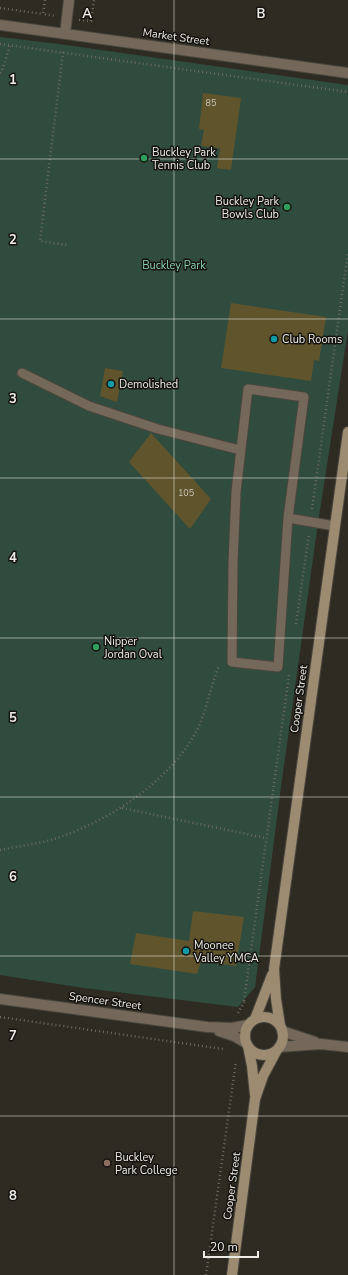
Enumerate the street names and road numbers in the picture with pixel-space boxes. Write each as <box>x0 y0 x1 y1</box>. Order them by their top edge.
street label: Market Street <box>142 25 210 49</box>
street label: Cooper Street <box>287 664 311 734</box>
street label: Spencer Street <box>68 989 142 1014</box>
street label: Cooper Street <box>220 1151 244 1221</box>

